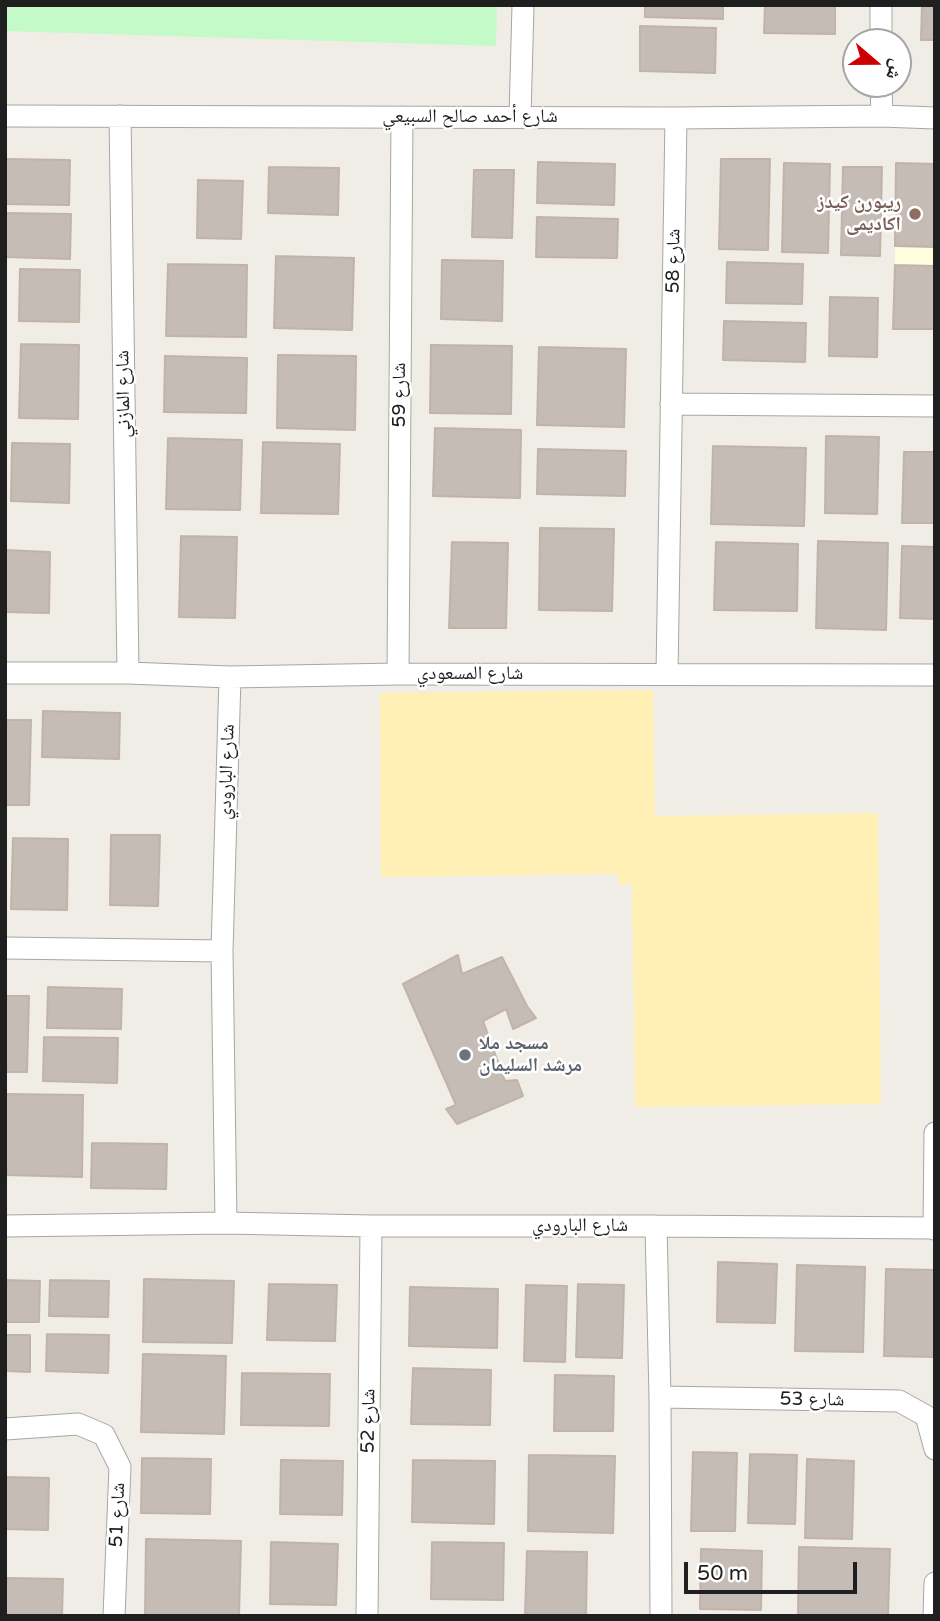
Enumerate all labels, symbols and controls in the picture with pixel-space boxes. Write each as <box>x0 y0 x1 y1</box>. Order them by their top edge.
north arrow <box>842 28 912 98</box>
text: ش <box>881 56 909 83</box>
street label: شارع أحمد صالح السبيعي <box>382 106 558 128</box>
place label: ريبورن كيدز اكاديمى <box>817 192 901 236</box>
marker: ريبورن كيدز اكاديمى <box>907 206 923 222</box>
street label: شارع 58 <box>662 228 686 294</box>
street label: شارع المازني <box>112 350 136 438</box>
street label: شارع 59 <box>389 363 411 427</box>
street label: شارع المسعودي <box>417 663 523 685</box>
street label: شارع البارودي <box>214 724 240 820</box>
place label: مسجد ملا مرشد السليمان <box>479 1033 582 1077</box>
marker: مسجد ملا مرشد السليمان <box>457 1047 473 1063</box>
street label: شارع البارودي <box>532 1215 628 1237</box>
street label: شارع 52 <box>357 1388 381 1454</box>
street label: شارع 53 <box>779 1388 845 1412</box>
street label: شارع 51 <box>105 1482 131 1548</box>
scale bar <box>688 1548 861 1592</box>
text: 50 m <box>697 1561 748 1586</box>

